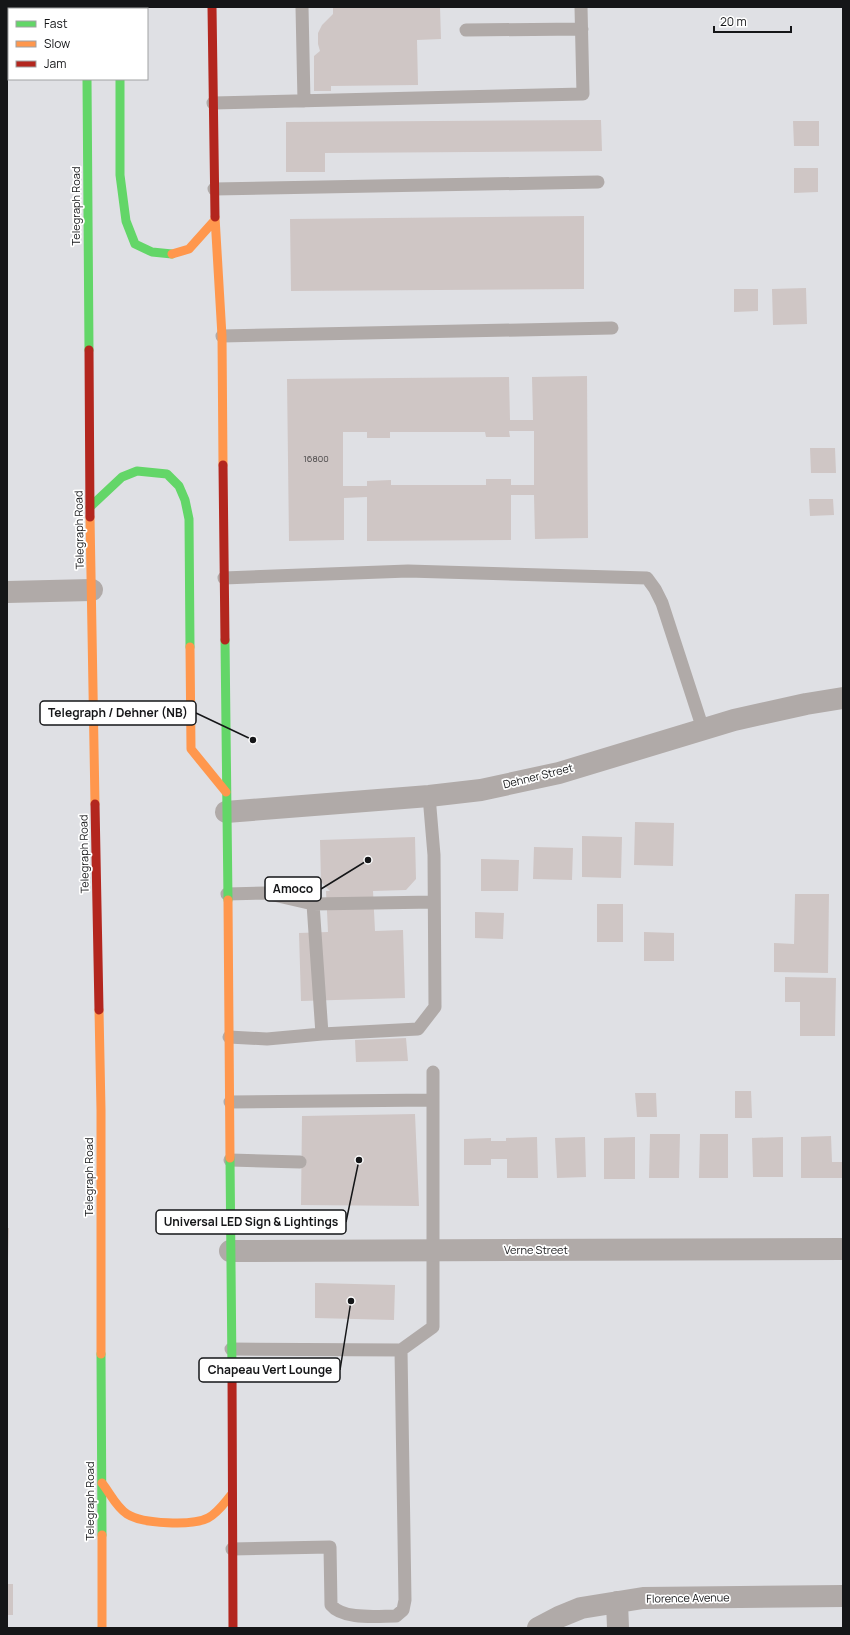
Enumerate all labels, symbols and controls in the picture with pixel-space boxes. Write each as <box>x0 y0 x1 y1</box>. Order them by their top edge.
legend <box>8 8 148 80</box>
scale bar <box>714 8 791 34</box>
text: 20 m <box>720 13 747 30</box>
text: Fast <box>44 15 68 32</box>
text: Slow <box>44 35 70 52</box>
text: Jam <box>44 55 66 72</box>
street label: Telegraph Road <box>68 167 83 245</box>
house number: 16800 <box>303 452 329 465</box>
street label: Telegraph Road <box>70 490 87 570</box>
callout: Telegraph / Dehner (NB) <box>40 701 196 725</box>
text: Telegraph / Dehner (NB) <box>48 704 188 721</box>
street label: Dehner Street <box>501 760 575 791</box>
street label: Telegraph Road <box>75 814 92 894</box>
callout: Amoco <box>265 877 321 901</box>
text: Amoco <box>273 880 313 897</box>
street label: Telegraph Road <box>81 1138 96 1216</box>
callout: Universal LED Sign & Lightings <box>156 1210 346 1234</box>
text: Universal LED Sign & Lightings <box>164 1213 339 1230</box>
street label: Verne Street <box>504 1242 568 1257</box>
callout: Chapeau Vert Lounge <box>199 1358 340 1382</box>
text: Chapeau Vert Lounge <box>208 1361 332 1378</box>
street label: Telegraph Road <box>82 1462 97 1540</box>
street label: Florence Avenue <box>646 1589 730 1606</box>

